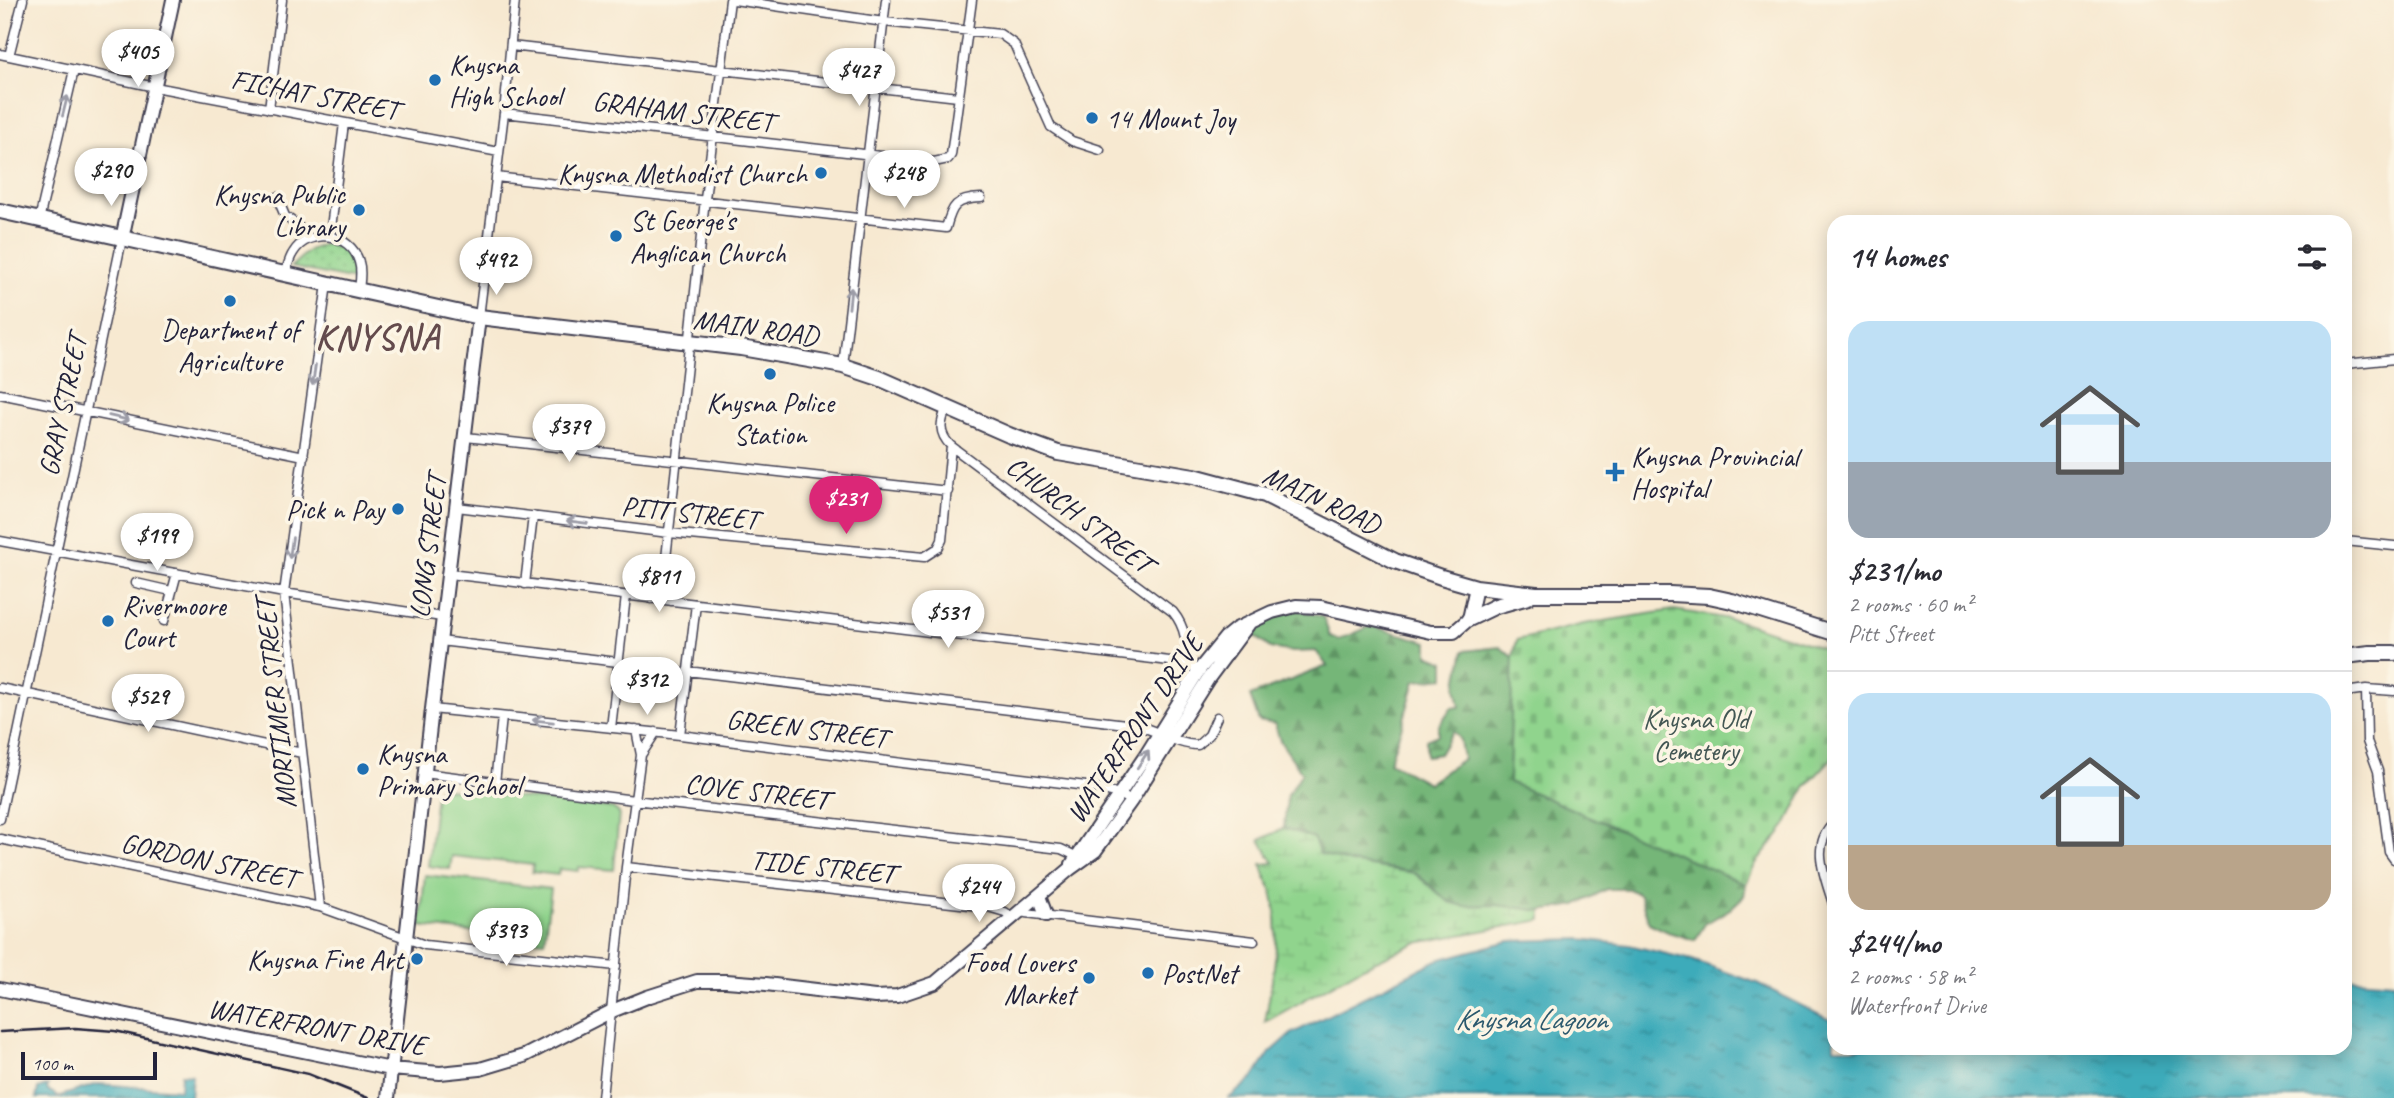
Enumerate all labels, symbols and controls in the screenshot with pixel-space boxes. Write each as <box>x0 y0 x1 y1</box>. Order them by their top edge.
pin: $405 <box>97 29 179 89</box>
text: $405 <box>117 37 159 66</box>
place label: Knysna High School <box>449 47 567 114</box>
pin: $427 <box>818 48 900 108</box>
text: $427 <box>838 56 880 85</box>
street label: FICHAT STREET <box>228 61 408 129</box>
marker: Knysna High School <box>427 72 443 88</box>
street label: GRAHAM STREET <box>591 83 782 141</box>
one-way arrow <box>59 95 72 118</box>
place label: 14 Mount Joy <box>1106 101 1237 136</box>
marker: 14 Mount Joy <box>1084 110 1100 126</box>
pin: $290 <box>70 148 152 208</box>
pin: $248 <box>863 150 945 210</box>
text: $290 <box>90 156 132 185</box>
place label: Knysna Methodist Church <box>558 156 809 191</box>
text: $248 <box>883 158 925 187</box>
marker: Knysna Methodist Church <box>813 165 829 181</box>
place label: Knysna Public Library <box>214 177 347 244</box>
marker: Knysna Public Library <box>351 202 367 218</box>
place label: St George's Anglican Church <box>630 203 786 270</box>
marker: St George's Anglican Church <box>608 228 624 244</box>
pin: $492 <box>455 238 537 297</box>
text: 14 homes <box>1848 238 1946 276</box>
icon: filters <box>2293 238 2331 276</box>
text: $492 <box>475 245 517 274</box>
one-way arrow <box>844 287 857 310</box>
marker: Department of Agriculture <box>222 293 238 309</box>
street label: MAIN ROAD <box>691 301 823 354</box>
place label: Department of Agriculture <box>161 312 305 379</box>
district label: KNYSNA <box>315 315 441 360</box>
street label: GRAY STREET <box>30 325 96 479</box>
one-way arrow <box>307 364 320 386</box>
marker: Knysna Police Station <box>762 366 778 382</box>
icon: home <box>2027 367 2153 493</box>
place label: Knysna Police Station <box>706 385 836 452</box>
pin: $379 <box>528 405 610 464</box>
text: $379 <box>548 412 590 441</box>
one-way arrow <box>107 413 129 426</box>
place label: Knysna Provincial Hospital <box>1631 439 1803 506</box>
street label: CHURCH STREET <box>1000 448 1166 585</box>
street label: MAIN ROAD <box>1258 457 1389 543</box>
marker: Knysna Provincial Hospital <box>1605 462 1625 482</box>
street label: LONG STREET <box>401 466 454 620</box>
pin: $231 <box>805 476 887 536</box>
text: $231 <box>825 484 867 513</box>
street label: PITT STREET <box>620 488 766 538</box>
place label: Pick n Pay <box>286 492 386 527</box>
marker: Pick n Pay <box>390 501 406 517</box>
pin: $199 <box>116 514 198 573</box>
one-way arrow <box>566 515 589 528</box>
text: $199 <box>137 521 177 550</box>
one-way arrow <box>284 536 297 559</box>
text: $231/mo <box>1848 552 1940 590</box>
pin: $811 <box>618 554 700 614</box>
text: $811 <box>638 562 680 591</box>
place label: Rivermoore Court <box>122 588 228 655</box>
street label: MORTIMER STREET <box>246 590 304 810</box>
pin: $531 <box>907 590 989 650</box>
text: 2 rooms · 60 m² <box>1848 590 1972 619</box>
text: $531 <box>927 598 969 627</box>
marker: Rivermoore Court <box>100 613 116 629</box>
text: Pitt Street <box>1848 619 1934 648</box>
street label: WATERFRONT DRIVE <box>1058 624 1212 829</box>
pin: $312 <box>606 658 688 717</box>
text: $312 <box>626 665 668 694</box>
pin: $529 <box>107 674 189 734</box>
text: $529 <box>128 682 168 711</box>
street label: GREEN STREET <box>725 701 895 756</box>
park label: Knysna Old Cemetery <box>1643 701 1753 768</box>
one-way arrow <box>532 714 554 727</box>
place label: Knysna Primary School <box>377 736 526 803</box>
icon: home <box>2027 739 2153 865</box>
one-way arrow <box>1137 750 1151 770</box>
marker: Knysna Primary School <box>355 761 371 777</box>
street label: COVE STREET <box>683 765 838 819</box>
street label: GORDON STREET <box>118 825 307 898</box>
street label: TIDE STREET <box>749 842 904 892</box>
pin: $244 <box>938 864 1020 924</box>
text: $244 <box>958 872 1000 901</box>
pin: $393 <box>465 908 547 968</box>
text: $393 <box>485 916 527 945</box>
text: $244/mo <box>1848 924 1940 962</box>
place label: Knysna Fine Art <box>247 942 406 977</box>
place label: Food Lovers Market <box>965 945 1079 1012</box>
marker: Knysna Fine Art <box>409 951 425 967</box>
place label: PostNet <box>1162 956 1241 991</box>
text: 2 rooms · 58 m² <box>1848 962 1972 991</box>
marker: PostNet <box>1140 965 1156 981</box>
marker: Food Lovers Market <box>1081 970 1097 986</box>
street label: WATERFRONT DRIVE <box>206 990 432 1063</box>
text: Waterfront Drive <box>1848 991 1986 1020</box>
water label: Knysna Lagoon <box>1455 1000 1609 1038</box>
scale bar <box>21 1049 158 1081</box>
text: 100 m <box>32 1052 73 1076</box>

